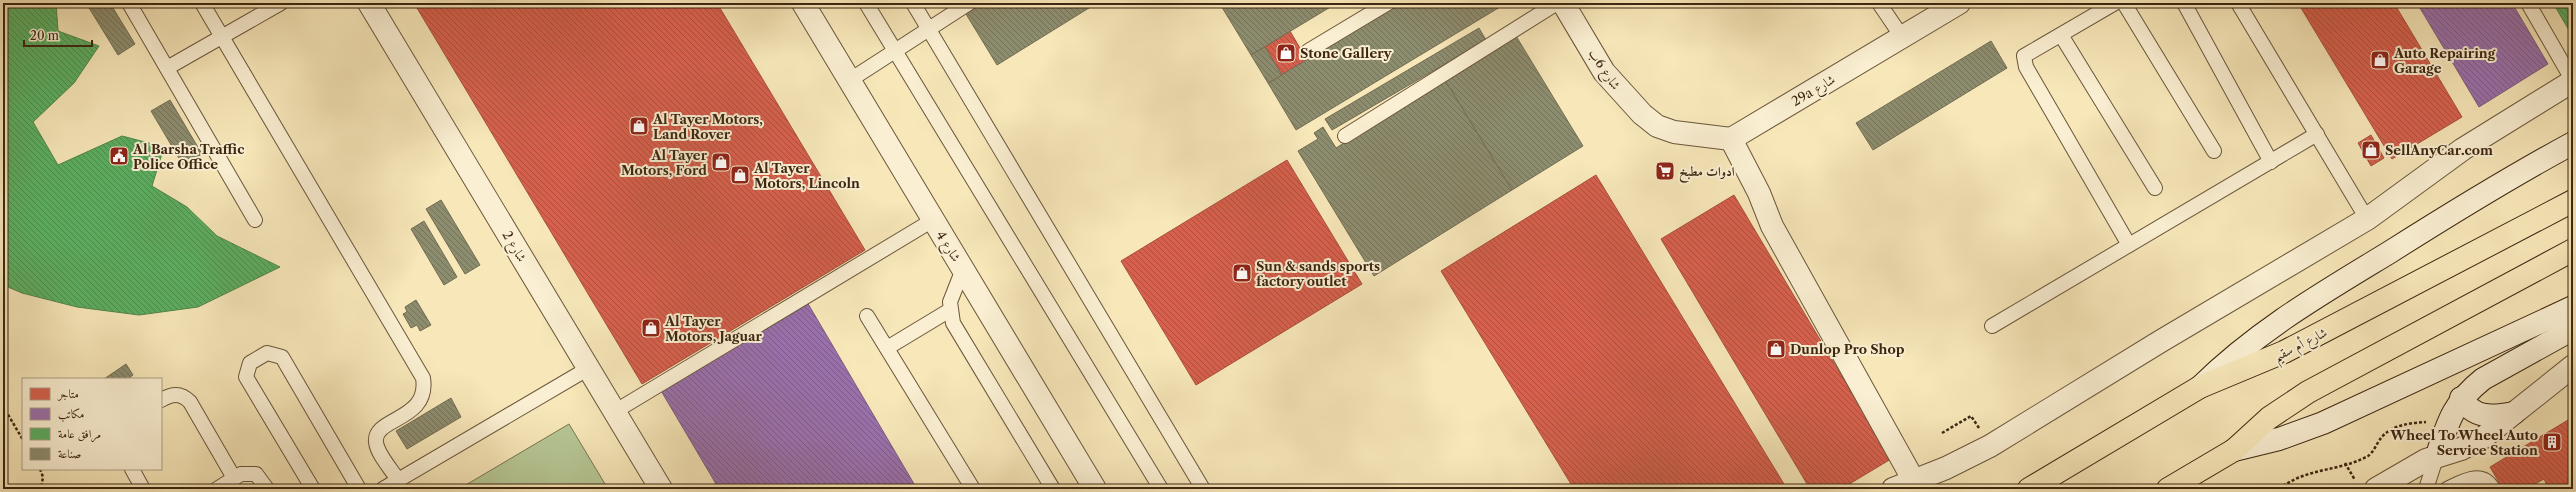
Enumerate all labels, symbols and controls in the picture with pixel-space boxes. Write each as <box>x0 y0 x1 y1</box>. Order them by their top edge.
scale bar <box>24 22 92 48</box>
text: 20 m <box>30 28 59 43</box>
shop icon: Stone Gallery <box>1275 42 1297 64</box>
place label: Stone Gallery <box>1300 45 1393 61</box>
place label: Auto Repairing Garage <box>2393 45 2496 76</box>
street label: شارع 6ب <box>1582 46 1624 95</box>
shop icon: Auto Repairing Garage <box>2369 49 2391 71</box>
street label: 29a شارع <box>1788 71 1840 113</box>
place label: Al Tayer Motors, Land Rover <box>652 111 763 142</box>
shop icon: Al Tayer Motors, Land Rover <box>628 115 650 137</box>
shop icon: SellAnyCar.com <box>2360 139 2382 161</box>
place label: Al Barsha Traffic Police Office <box>132 141 244 172</box>
place label: SellAnyCar.com <box>2385 142 2493 158</box>
public building icon: Al Barsha Traffic Police Office <box>108 145 130 167</box>
place label: Al Tayer Motors, Ford <box>621 147 708 178</box>
shop icon: Al Tayer Motors, Ford <box>710 151 732 173</box>
place label: Al Tayer Motors, Lincoln <box>753 160 860 191</box>
supermarket icon: ادوات مطبخ <box>1654 160 1676 182</box>
place label: ادوات مطبخ <box>1679 163 1735 184</box>
shop icon: Al Tayer Motors, Lincoln <box>729 164 751 186</box>
street label: شارع 2 <box>496 228 530 267</box>
street label: شارع 4 <box>930 228 965 267</box>
place label: Sun & sands sports factory outlet <box>1256 258 1380 289</box>
shop icon: Sun & sands sports factory outlet <box>1231 262 1253 284</box>
place label: Al Tayer Motors, Jaguar <box>664 313 763 344</box>
shop icon: Al Tayer Motors, Jaguar <box>640 317 662 339</box>
street label: شارع أم سقيم <box>2271 324 2332 370</box>
shop icon: Dunlop Pro Shop <box>1765 338 1787 360</box>
place label: Dunlop Pro Shop <box>1790 341 1905 357</box>
legend <box>22 378 162 470</box>
text: متاجر <box>56 386 79 401</box>
text: مكاتب <box>58 406 84 422</box>
text: مرافق عامة <box>58 426 101 443</box>
place label: Wheel To Wheel Auto Service Station <box>2389 427 2538 458</box>
building icon: Wheel To Wheel Auto Service Station <box>2541 431 2563 453</box>
text: صناعة <box>58 446 81 461</box>

